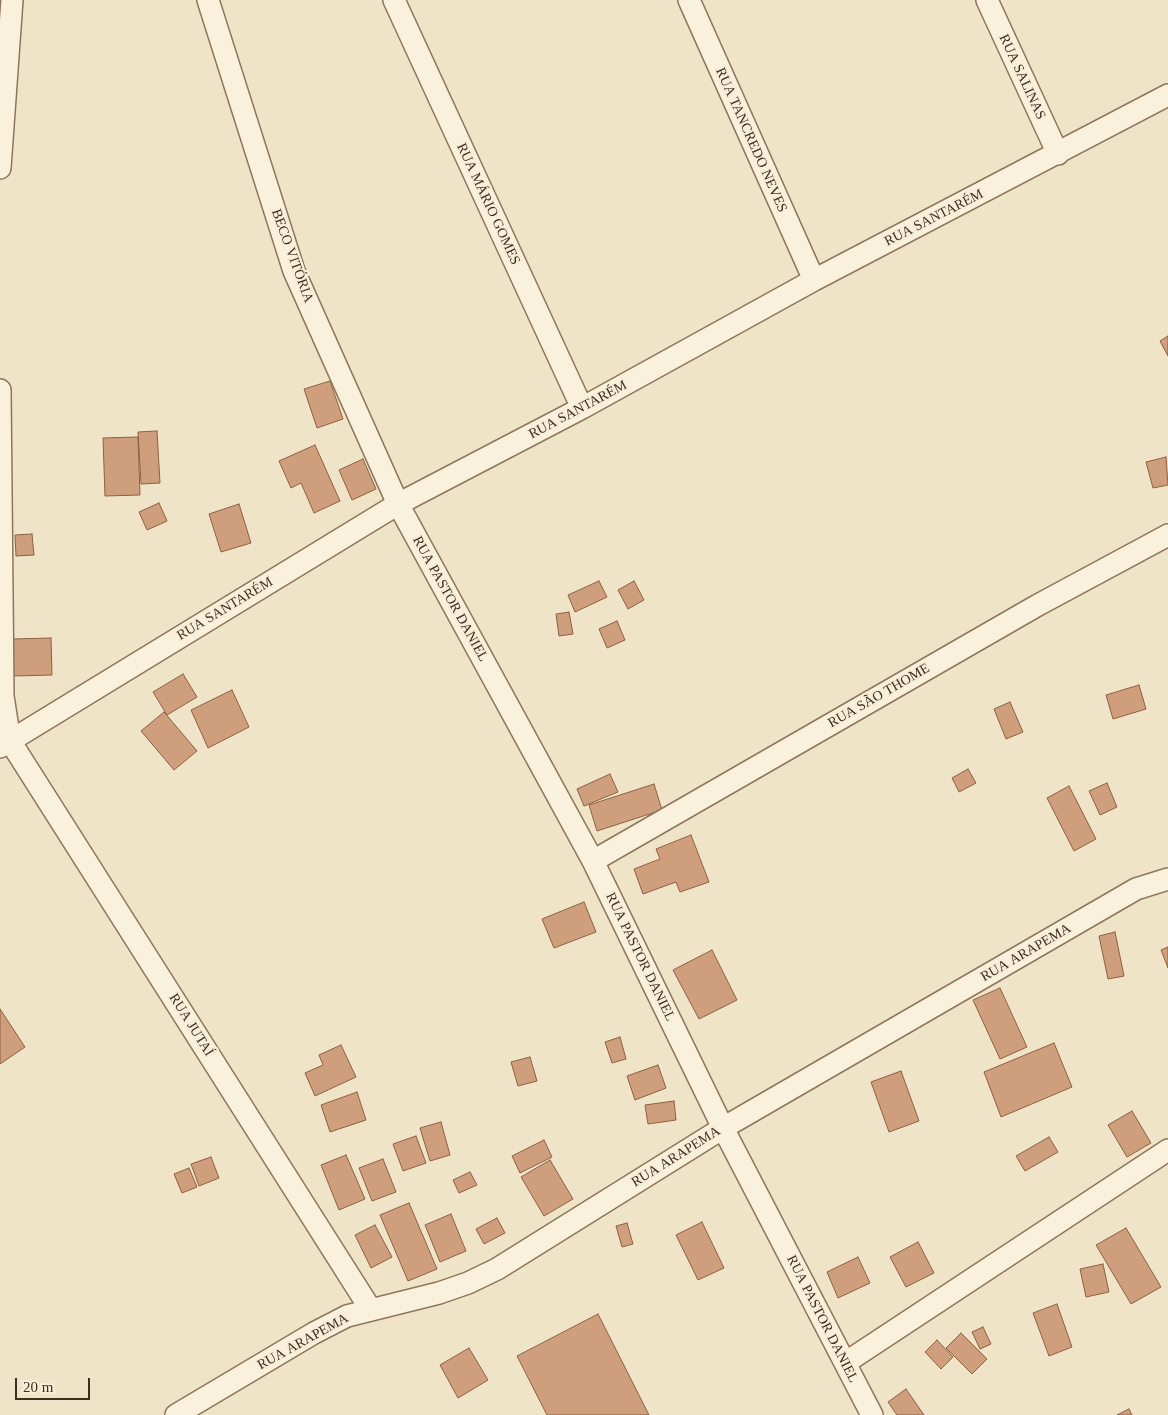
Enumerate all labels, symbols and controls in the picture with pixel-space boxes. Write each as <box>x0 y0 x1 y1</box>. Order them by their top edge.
street label: RUA SALINAS <box>995 32 1049 122</box>
street label: RUA TANCREDO NEVES <box>711 65 791 215</box>
street label: RUA MÁRIO GOMES <box>452 141 524 267</box>
street label: RUA SANTARÉM <box>882 186 986 250</box>
street label: BECO VITÓRIA <box>267 207 317 305</box>
street label: RUA SANTARÉM <box>526 377 630 443</box>
street label: RUA PASTOR DANIEL <box>409 533 491 665</box>
street label: RUA SANTARÉM <box>174 574 276 644</box>
street label: RUA SÃO THOME <box>825 660 933 732</box>
street label: RUA PASTOR DANIEL <box>602 890 678 1024</box>
street label: RUA ARAPEMA <box>978 920 1074 986</box>
street label: RUA JUTAÍ <box>165 991 217 1059</box>
street label: RUA ARAPEMA <box>629 1123 723 1191</box>
street label: RUA PASTOR DANIEL <box>783 1252 861 1386</box>
street label: RUA ARAPEMA <box>255 1310 351 1374</box>
scale bar <box>18 1368 92 1400</box>
text: 20 m <box>23 1379 53 1395</box>

